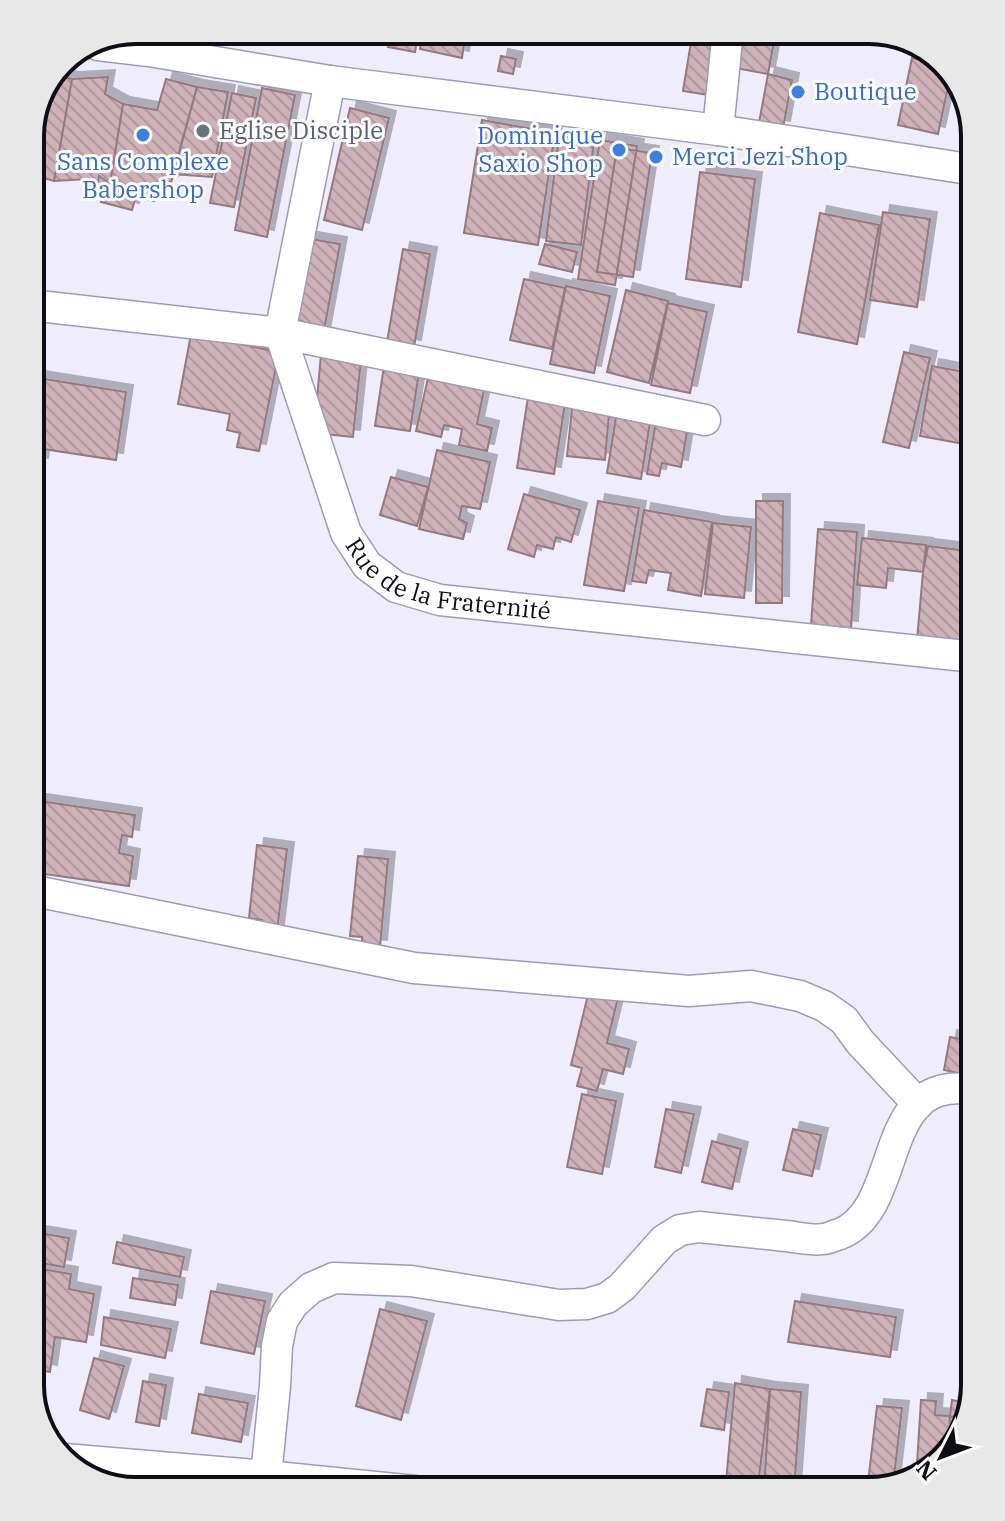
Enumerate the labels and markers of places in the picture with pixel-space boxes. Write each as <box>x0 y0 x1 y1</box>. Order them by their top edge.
place label: Boutique <box>814 75 917 107</box>
marker: Boutique <box>789 83 807 101</box>
place label: Eglise Disciple <box>219 114 383 146</box>
place label: Dominique Saxio Shop <box>477 119 603 179</box>
marker: Eglise Disciple <box>194 122 212 140</box>
marker: Sans Complexe Babershop <box>134 126 152 144</box>
place label: Merci Jezi Shop <box>672 140 848 172</box>
marker: Dominique Saxio Shop <box>610 141 628 159</box>
place label: Sans Complexe Babershop <box>57 145 229 205</box>
marker: Merci Jezi Shop <box>647 148 665 166</box>

